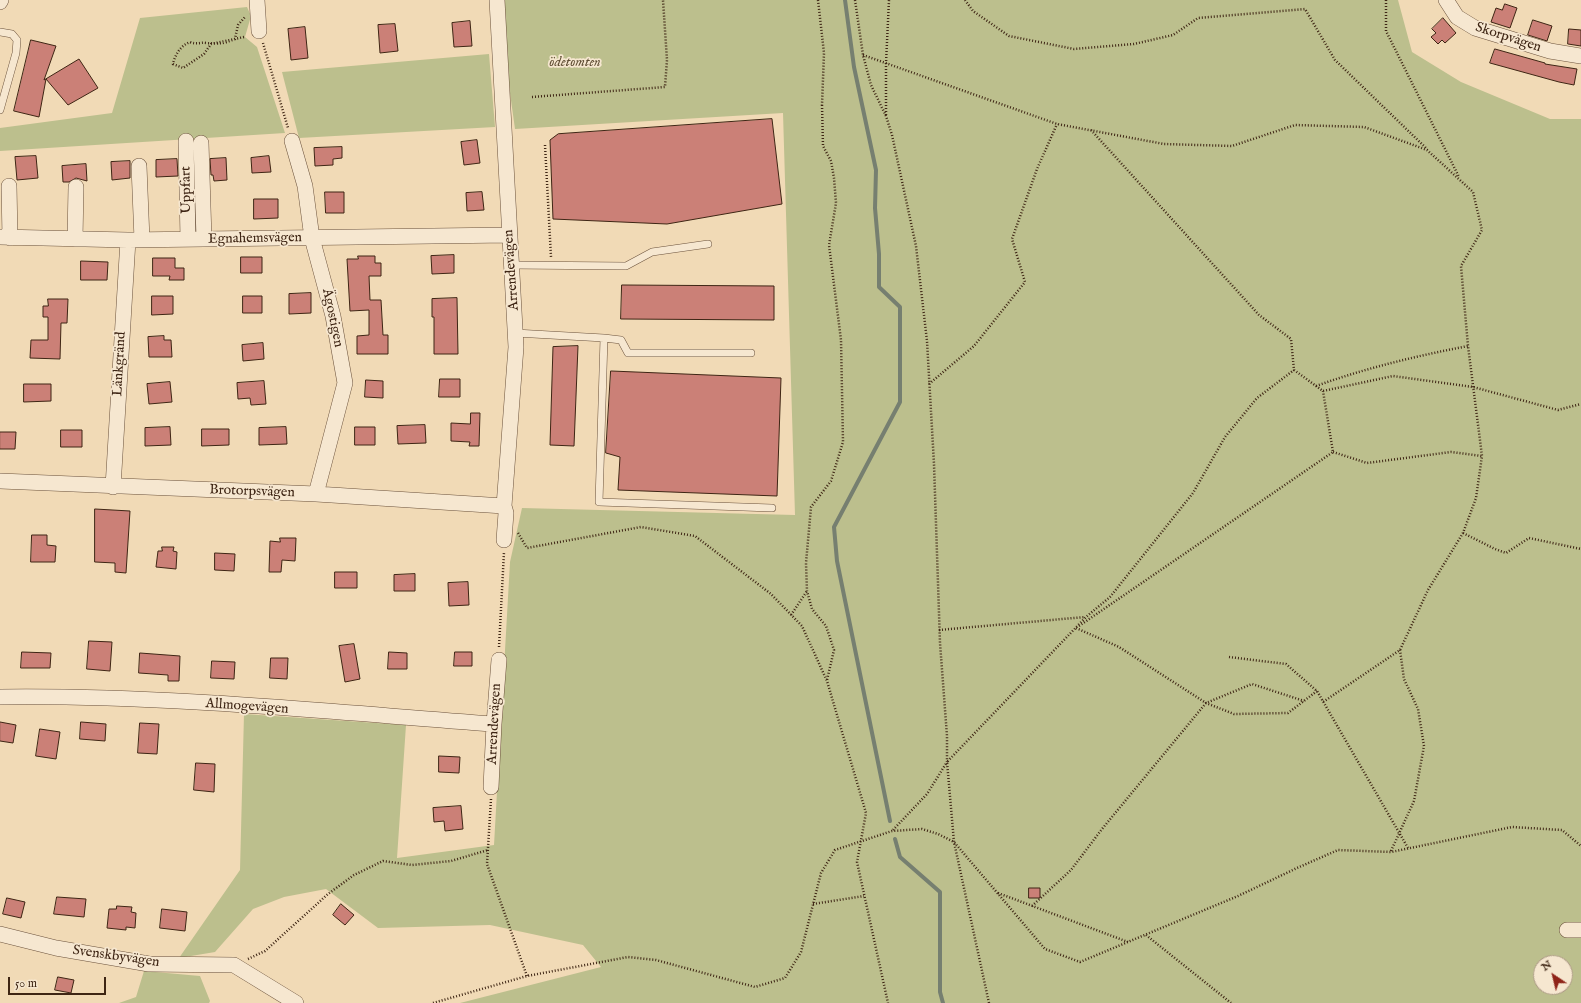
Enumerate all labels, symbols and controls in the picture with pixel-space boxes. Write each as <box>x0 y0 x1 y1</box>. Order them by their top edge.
street label: Skorpvägen <box>1473 19 1543 57</box>
park label: ödetomten <box>549 55 601 71</box>
street label: Uppfart <box>178 166 196 214</box>
street label: Arrendevägen <box>501 229 523 311</box>
street label: Egnahemsvägen <box>208 230 302 248</box>
street label: Ägostigen <box>318 287 346 349</box>
street label: Länkgränd <box>110 331 130 397</box>
street label: Brotorpsvägen <box>209 482 295 502</box>
street label: Arrendevägen <box>484 683 506 765</box>
street label: Allmogevägen <box>205 696 289 718</box>
street label: Svenskbyvägen <box>72 943 160 971</box>
north arrow <box>1533 955 1573 995</box>
text: N <box>1539 958 1555 974</box>
scale bar <box>10 969 108 995</box>
text: 50 m <box>15 976 37 991</box>

